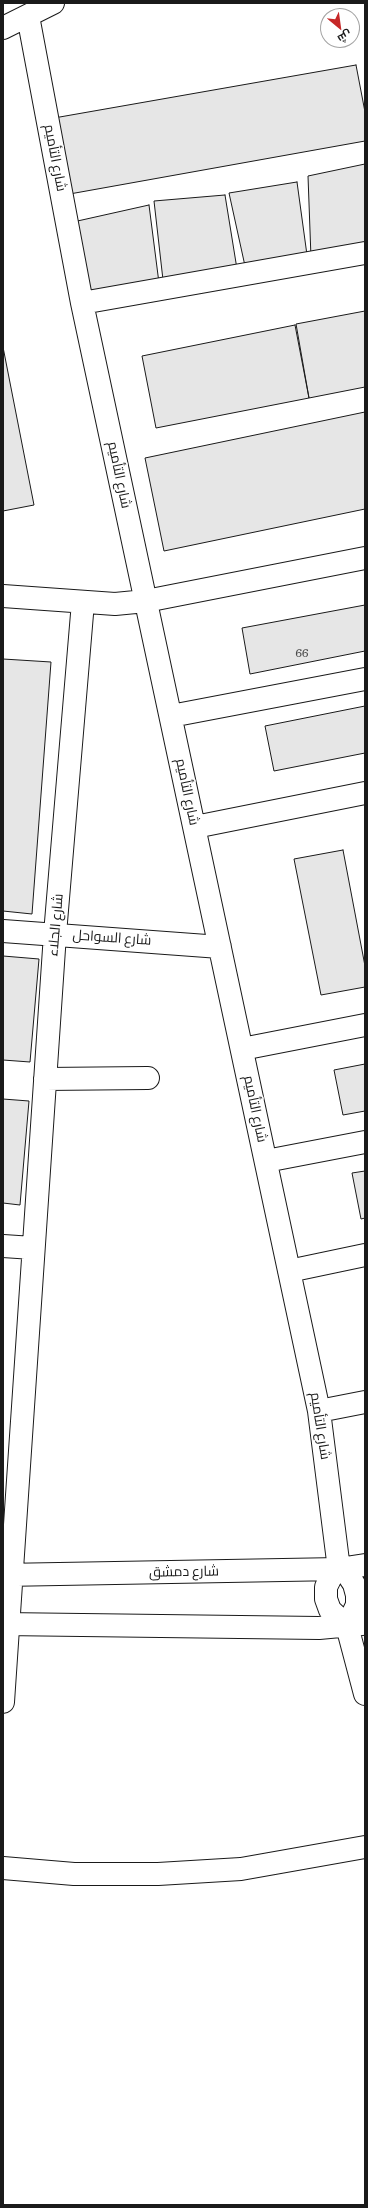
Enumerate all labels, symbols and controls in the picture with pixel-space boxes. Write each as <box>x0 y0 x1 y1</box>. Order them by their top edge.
north arrow <box>320 8 360 48</box>
text: ش <box>335 27 355 48</box>
street label: شارع التأميم <box>40 123 70 193</box>
street label: شارع التأميم <box>104 440 134 510</box>
house number: 66 <box>296 646 308 660</box>
street label: شارع التأميم <box>172 757 202 827</box>
street label: شارع الجلاء <box>45 893 67 957</box>
street label: شارع السواحل <box>72 927 152 949</box>
street label: شارع التأميم <box>240 1074 270 1144</box>
street label: شارع التأميم <box>306 1391 334 1461</box>
street label: شارع دمشق <box>149 1563 219 1581</box>

